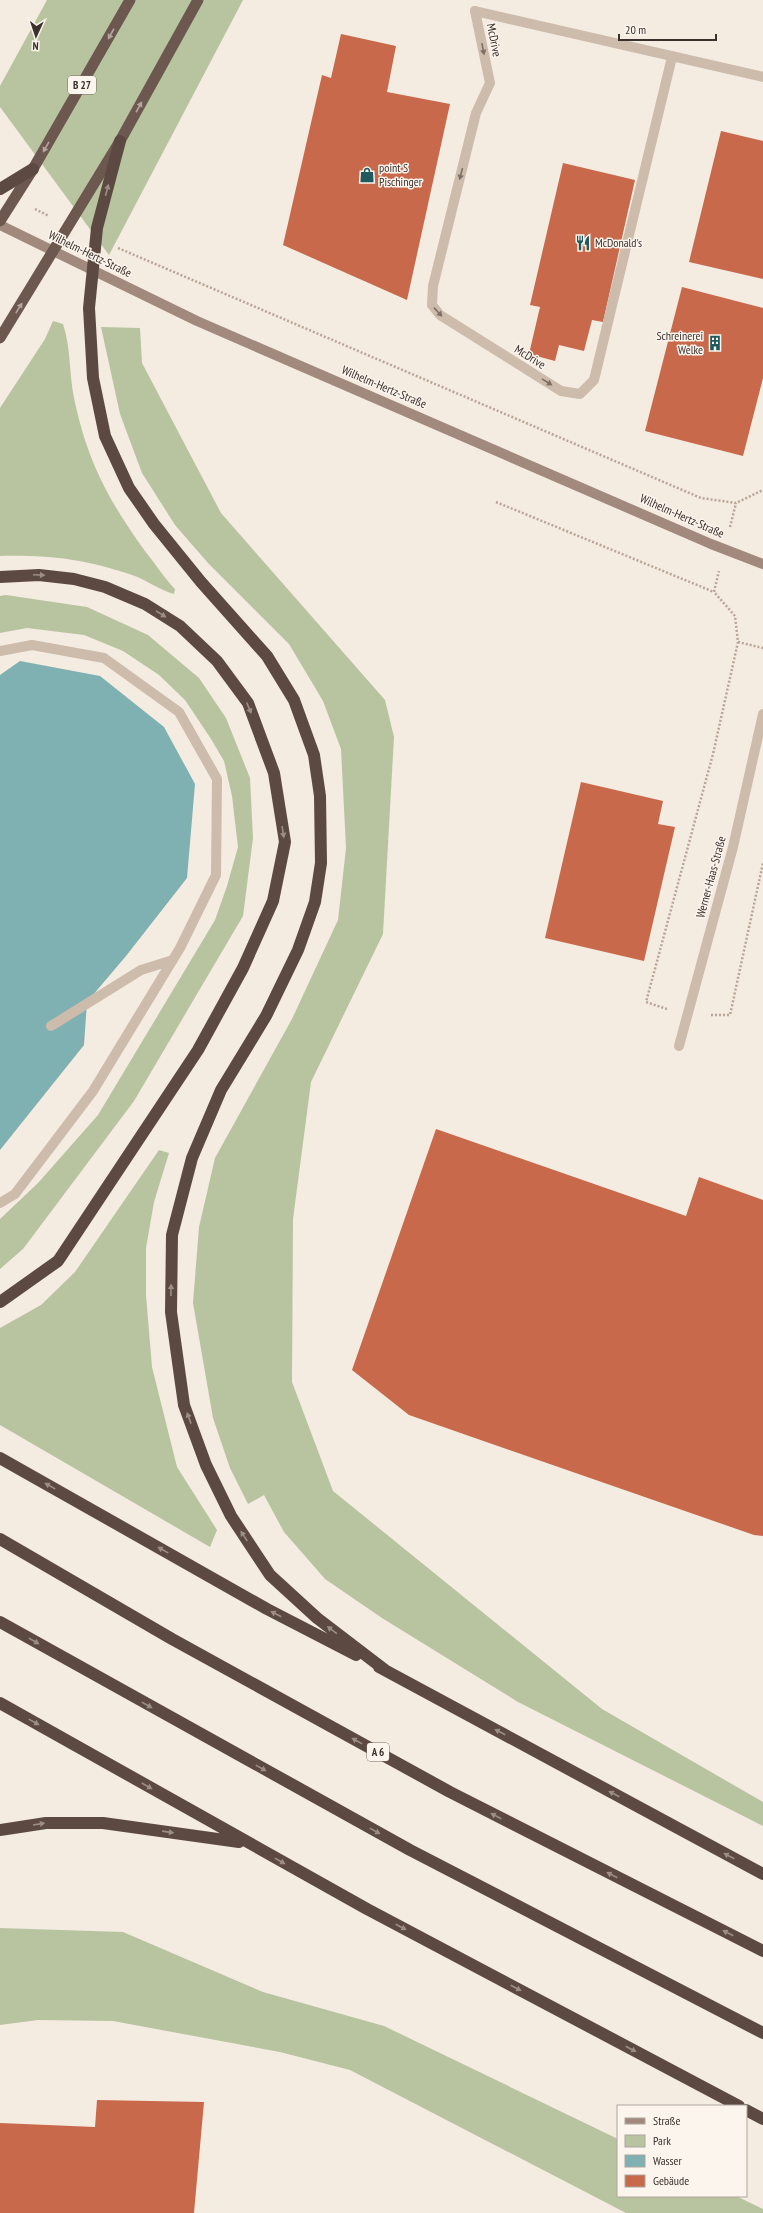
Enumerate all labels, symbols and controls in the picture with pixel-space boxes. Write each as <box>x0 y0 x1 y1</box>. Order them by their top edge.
north arrow <box>16 16 56 56</box>
scale bar <box>619 16 716 42</box>
street label: McDrive <box>484 22 505 58</box>
text: 20 m <box>625 22 646 37</box>
one-way arrow <box>107 28 114 40</box>
text: N <box>32 39 39 53</box>
one-way arrow <box>480 43 486 56</box>
road number: B 27 <box>68 76 96 94</box>
one-way arrow <box>135 101 142 113</box>
one-way arrow <box>42 141 49 153</box>
place label: point S Pischinger <box>379 160 423 189</box>
shop icon: point S Pischinger <box>358 166 376 184</box>
one-way arrow <box>457 168 463 180</box>
one-way arrow <box>104 184 110 196</box>
street label: Wilhelm-Hertz-Straße <box>46 227 134 280</box>
restaurant icon: McDonald's <box>574 234 592 252</box>
place label: McDonald's <box>595 235 642 250</box>
one-way arrow <box>15 303 23 313</box>
one-way arrow <box>433 307 443 317</box>
place label: Schreinerei Welke <box>656 328 703 357</box>
building icon: Schreinerei Welke <box>706 334 724 352</box>
street label: McDrive <box>512 341 549 372</box>
street label: Wilhelm-Hertz-Straße <box>339 362 429 411</box>
one-way arrow <box>542 378 552 386</box>
street label: Wilhelm-Hertz-Straße <box>638 490 727 541</box>
one-way arrow <box>33 572 45 579</box>
one-way arrow <box>156 610 166 618</box>
one-way arrow <box>246 702 252 713</box>
one-way arrow <box>280 826 286 838</box>
street label: Werner-Haas-Straße <box>692 834 729 919</box>
one-way arrow <box>168 1284 175 1296</box>
one-way arrow <box>185 1412 191 1424</box>
one-way arrow <box>44 1483 56 1489</box>
one-way arrow <box>240 1531 248 1541</box>
one-way arrow <box>157 1547 169 1553</box>
one-way arrow <box>271 1610 282 1617</box>
one-way arrow <box>327 1625 338 1634</box>
one-way arrow <box>28 1637 40 1644</box>
one-way arrow <box>141 1701 153 1708</box>
one-way arrow <box>28 1719 40 1726</box>
one-way arrow <box>494 1729 506 1736</box>
one-way arrow <box>351 1738 363 1744</box>
road number: A 6 <box>367 1743 389 1761</box>
one-way arrow <box>255 1764 267 1771</box>
one-way arrow <box>142 1782 153 1789</box>
one-way arrow <box>608 1791 620 1797</box>
one-way arrow <box>490 1813 502 1819</box>
one-way arrow <box>32 1821 45 1827</box>
one-way arrow <box>369 1827 381 1834</box>
one-way arrow <box>162 1829 174 1835</box>
one-way arrow <box>723 1853 735 1859</box>
one-way arrow <box>275 1858 286 1865</box>
one-way arrow <box>606 1871 618 1878</box>
one-way arrow <box>395 1924 407 1930</box>
one-way arrow <box>722 1930 734 1936</box>
one-way arrow <box>510 1985 522 1991</box>
one-way arrow <box>625 2045 637 2052</box>
legend <box>617 2105 747 2197</box>
text: Straße <box>653 2113 680 2128</box>
text: Park <box>653 2133 671 2148</box>
text: Wasser <box>653 2153 683 2168</box>
text: Gebäude <box>653 2173 689 2188</box>

